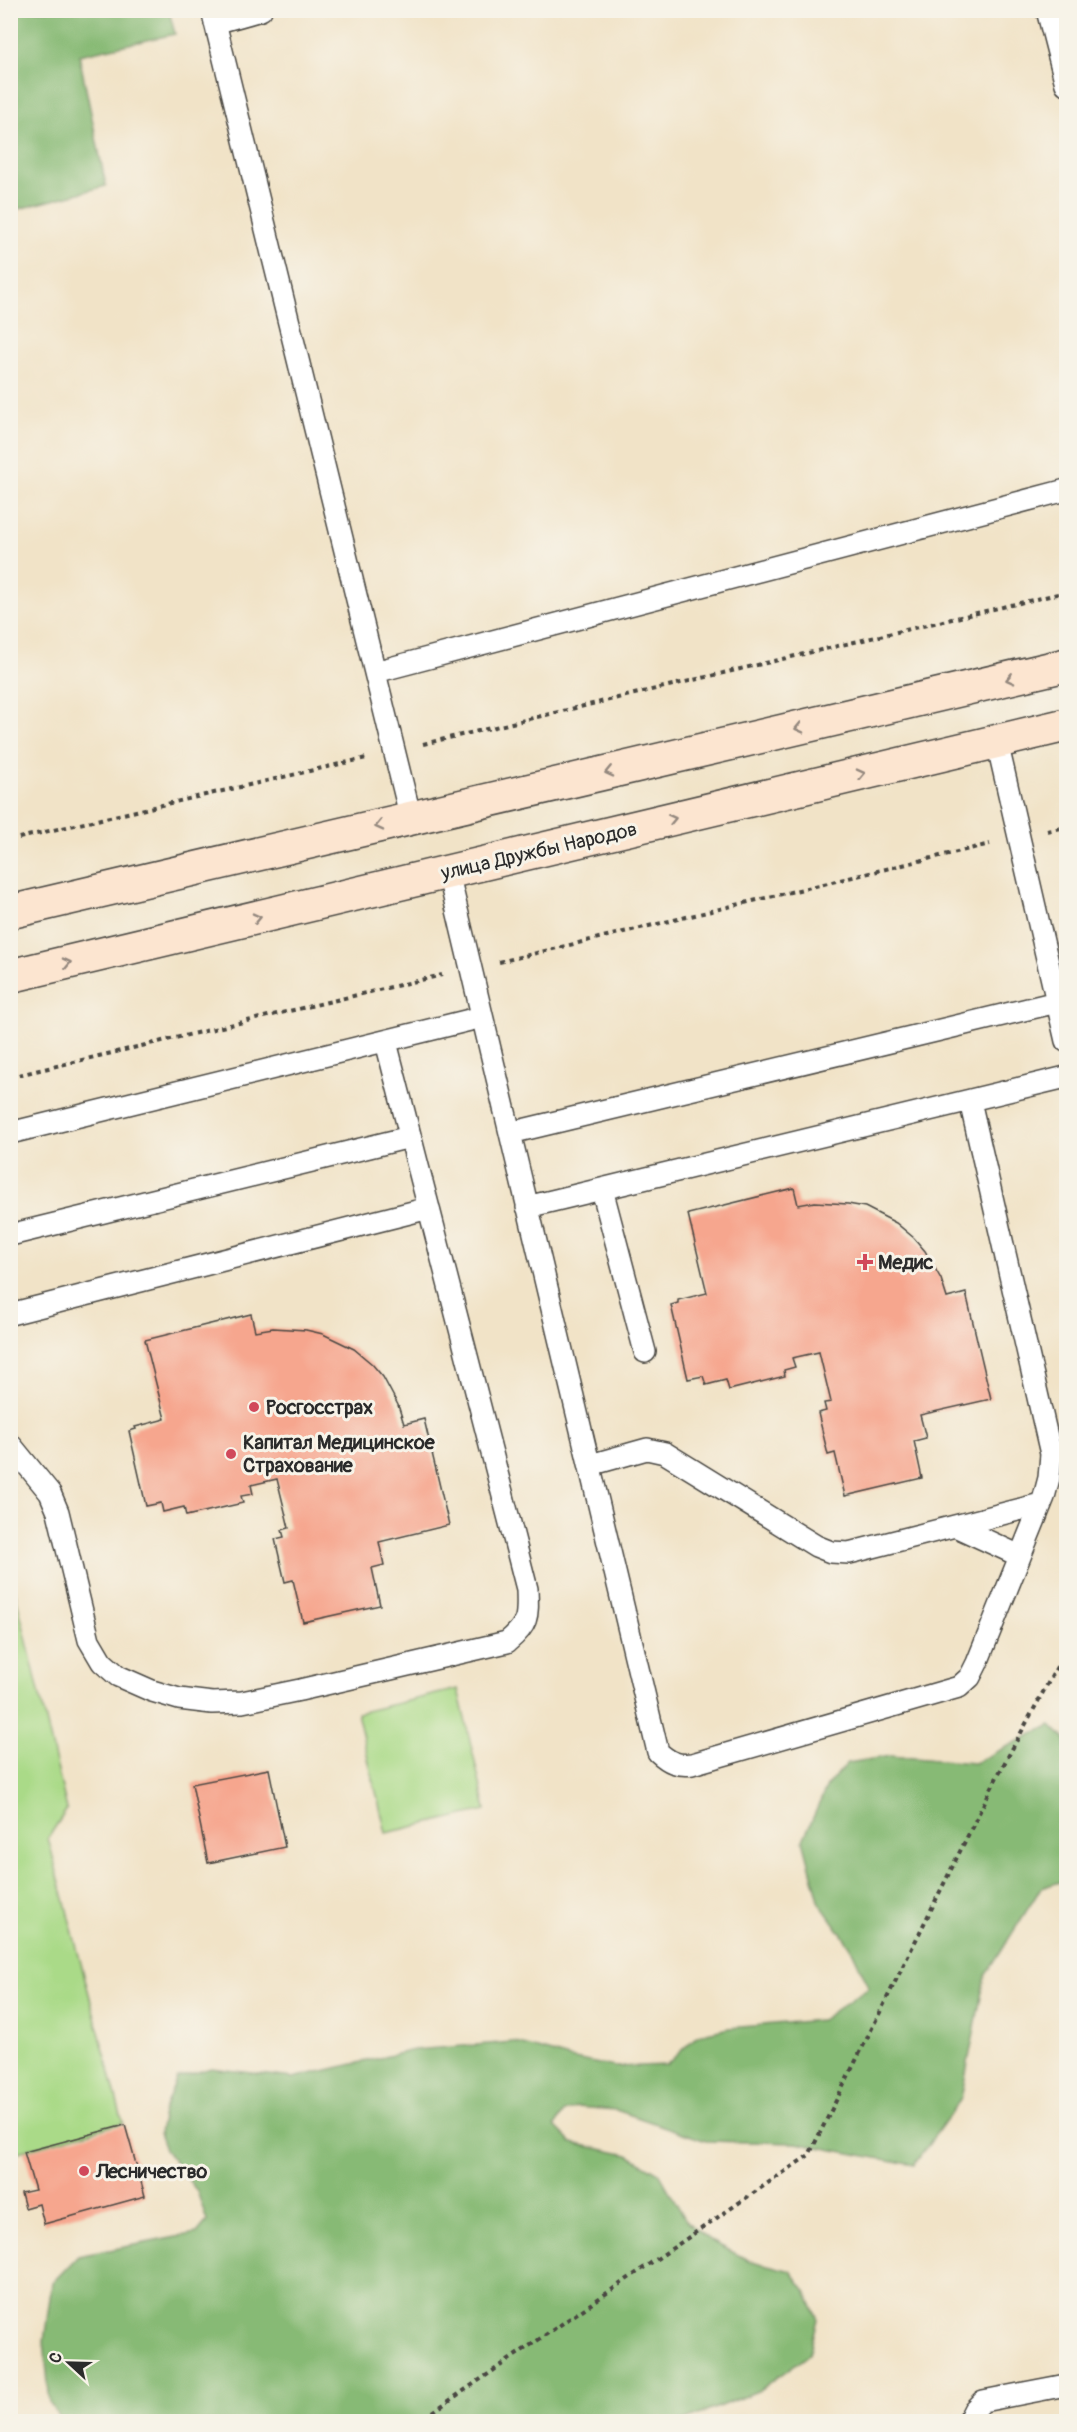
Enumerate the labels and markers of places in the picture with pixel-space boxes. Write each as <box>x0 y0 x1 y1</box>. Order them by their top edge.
place label: Медис <box>878 1250 933 1275</box>
marker: Медис <box>856 1253 874 1271</box>
place label: Росгосстрах <box>266 1395 373 1420</box>
marker: Росгосстрах <box>247 1400 261 1414</box>
place label: Капитал Медицинское Страхование <box>243 1430 436 1478</box>
marker: Капитал Медицинское Страхование <box>224 1447 238 1461</box>
place label: Лесничество <box>95 2159 207 2184</box>
marker: Лесничество <box>77 2164 91 2178</box>

